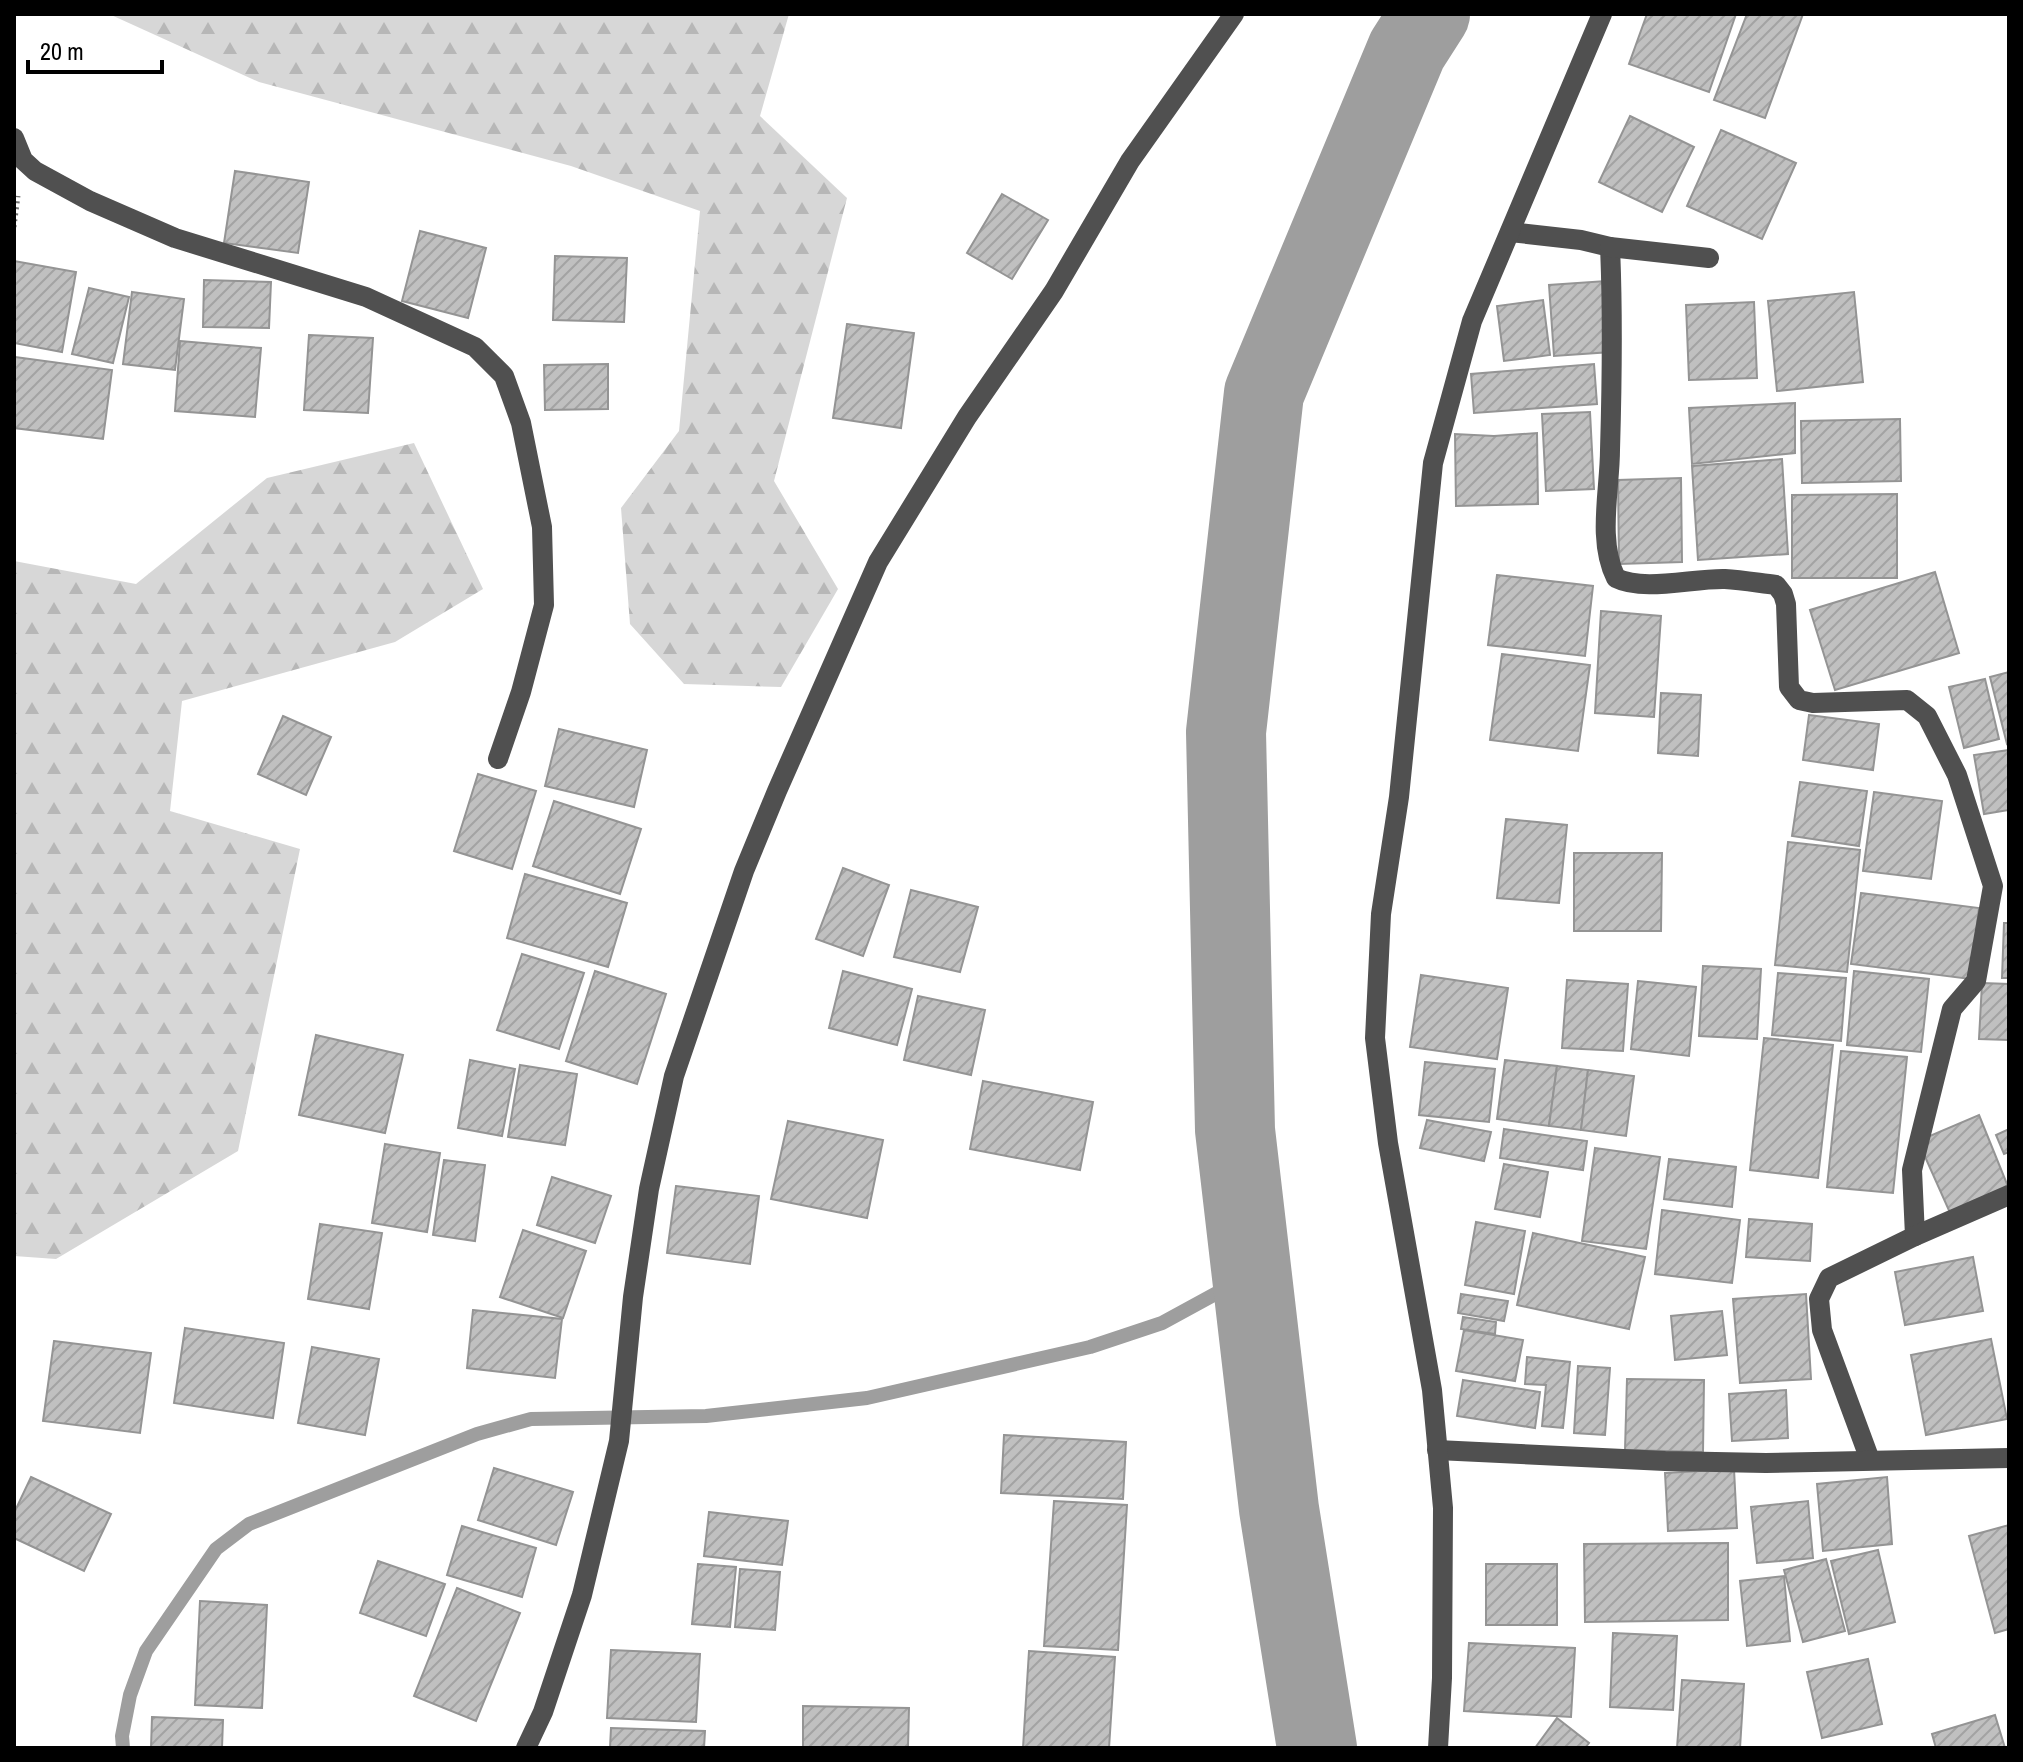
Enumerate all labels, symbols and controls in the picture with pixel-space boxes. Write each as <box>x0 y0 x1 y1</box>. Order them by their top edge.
scale bar <box>28 24 162 74</box>
text: 20 m <box>40 35 84 67</box>

